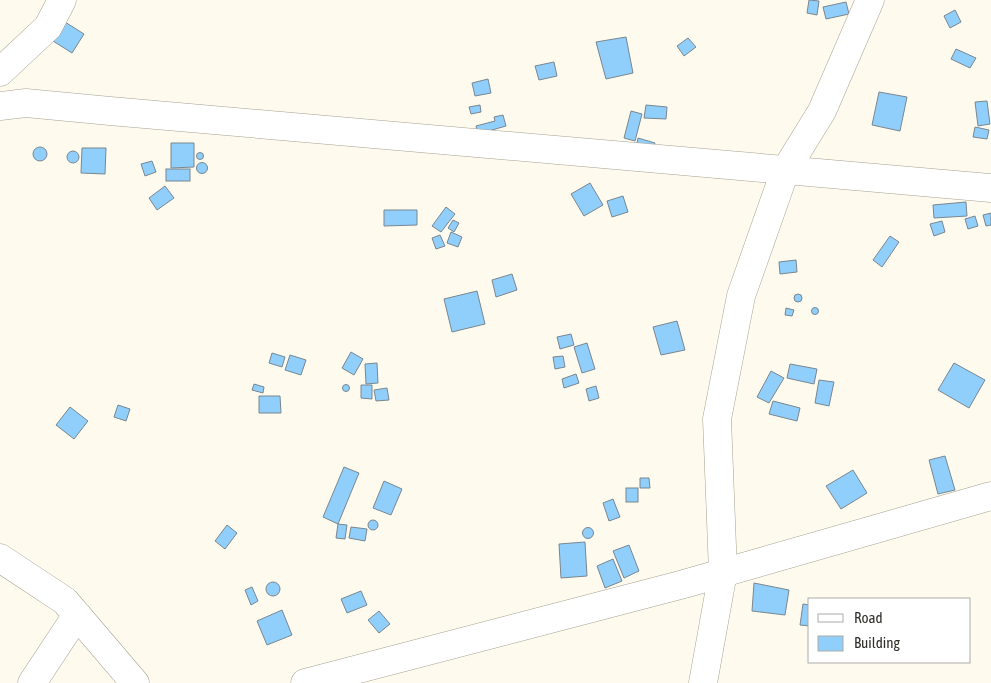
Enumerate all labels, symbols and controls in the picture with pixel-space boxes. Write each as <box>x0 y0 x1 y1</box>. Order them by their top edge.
legend <box>808 598 971 663</box>
text: Road <box>854 609 883 626</box>
text: Building <box>854 634 900 651</box>

